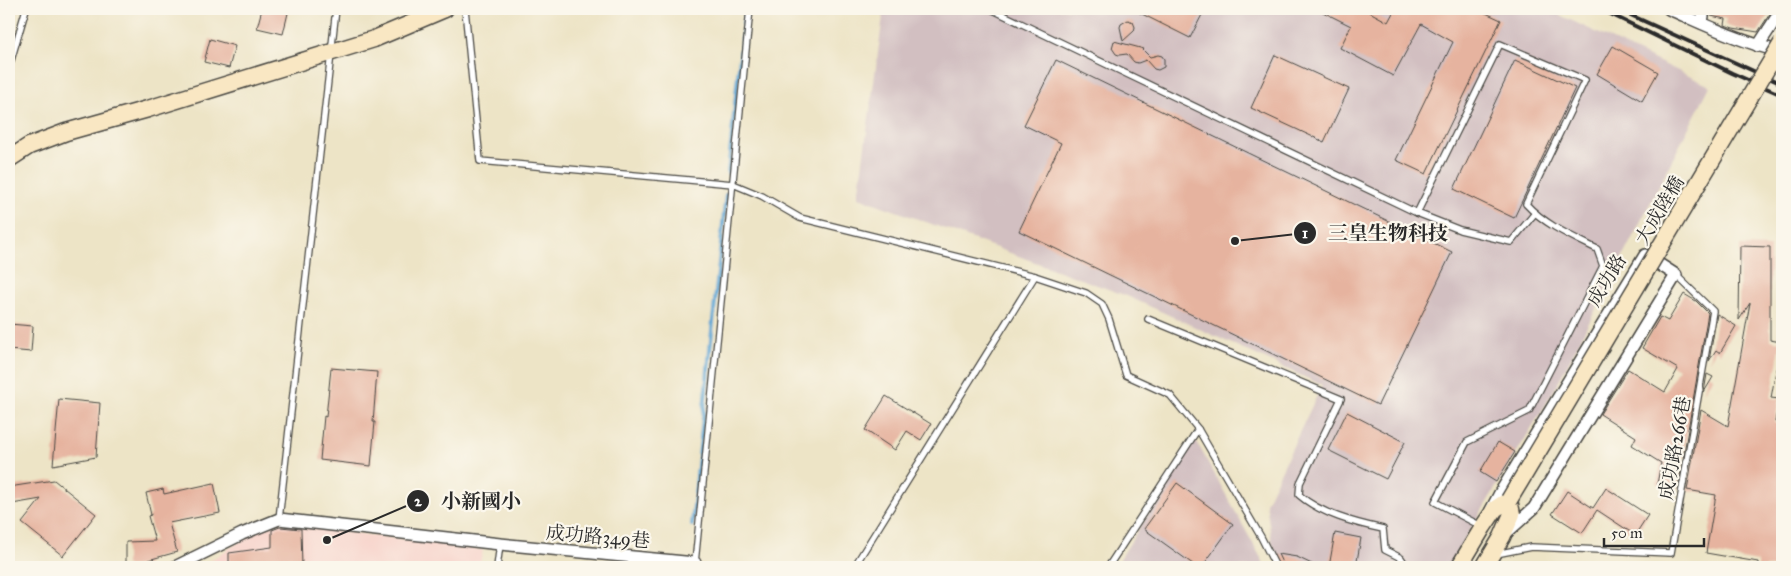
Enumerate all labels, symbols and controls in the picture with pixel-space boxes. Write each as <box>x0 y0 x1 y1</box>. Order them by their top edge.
street label: 大成陸橋 <box>1630 172 1689 249</box>
callout: 三皇生物科技 <box>1293 216 1458 251</box>
text: 三皇生物科技 <box>1328 221 1448 245</box>
text: 1 <box>1302 224 1308 242</box>
street label: 成功路 <box>1582 250 1631 311</box>
street label: 成功路266巷 <box>1654 394 1695 502</box>
callout: 小新國小 <box>406 484 531 519</box>
text: 小新國小 <box>441 489 521 513</box>
text: 2 <box>414 492 422 510</box>
scale bar <box>1604 516 1704 548</box>
street label: 成功路349巷 <box>545 520 651 553</box>
text: 50 m <box>1611 524 1643 542</box>

